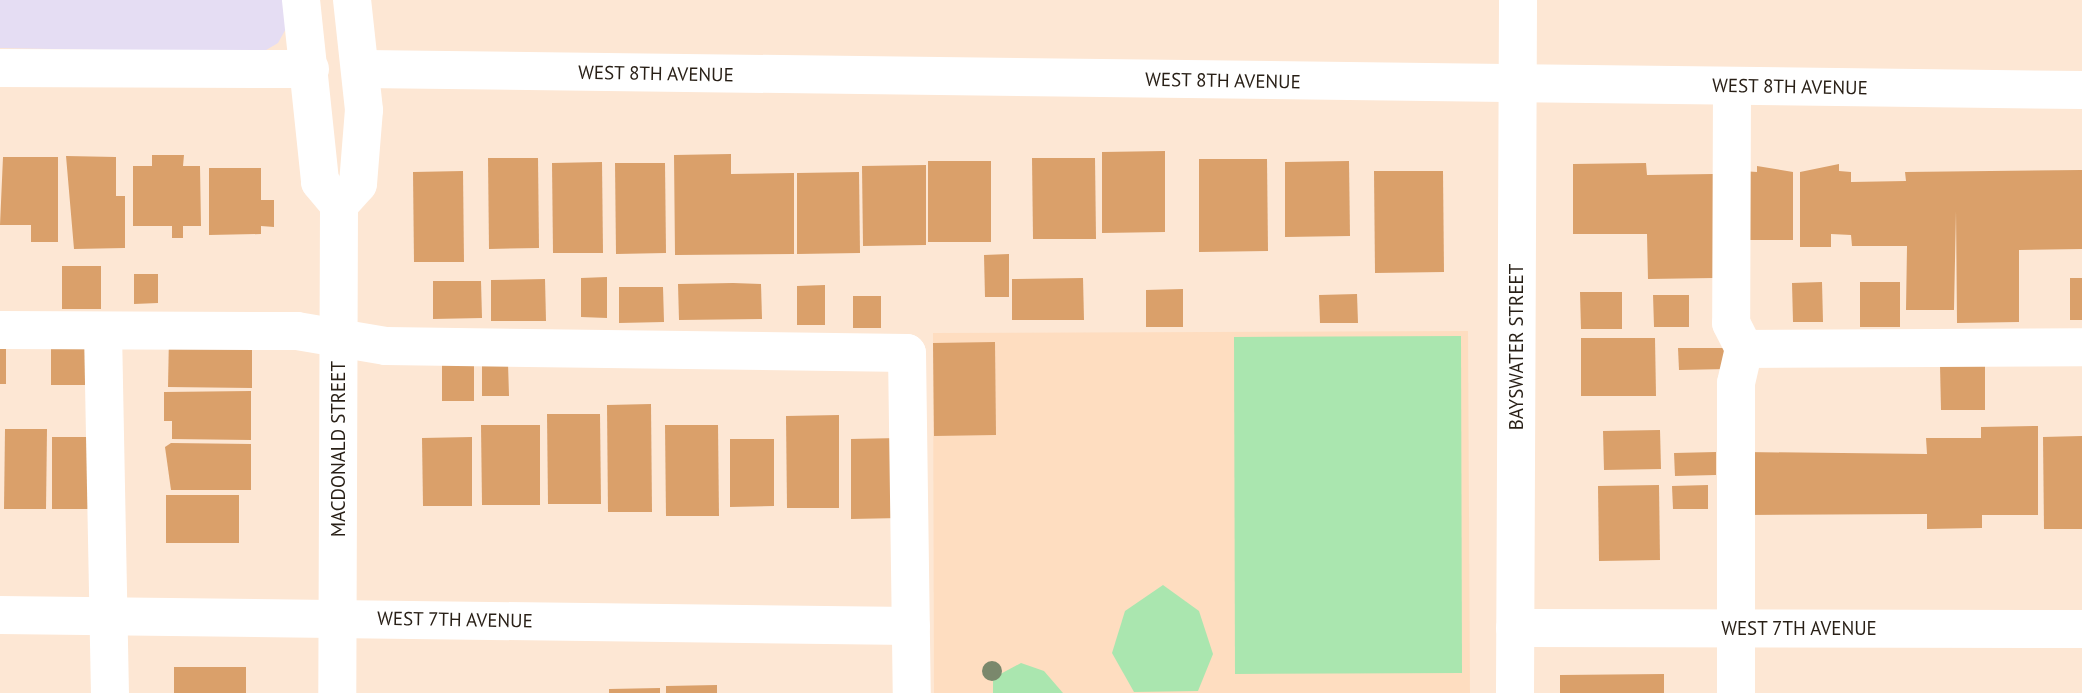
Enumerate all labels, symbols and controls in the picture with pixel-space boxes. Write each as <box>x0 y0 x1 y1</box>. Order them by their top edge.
street label: WEST 8TH AVENUE <box>577 61 735 87</box>
street label: WEST 8TH AVENUE <box>1144 68 1302 94</box>
street label: WEST 8TH AVENUE <box>1711 74 1869 100</box>
street label: BAYSWATER STREET <box>1506 264 1528 430</box>
street label: MACDONALD STREET <box>328 361 350 537</box>
street label: WEST 7TH AVENUE <box>376 607 534 633</box>
street label: WEST 7TH AVENUE <box>1721 618 1877 640</box>

